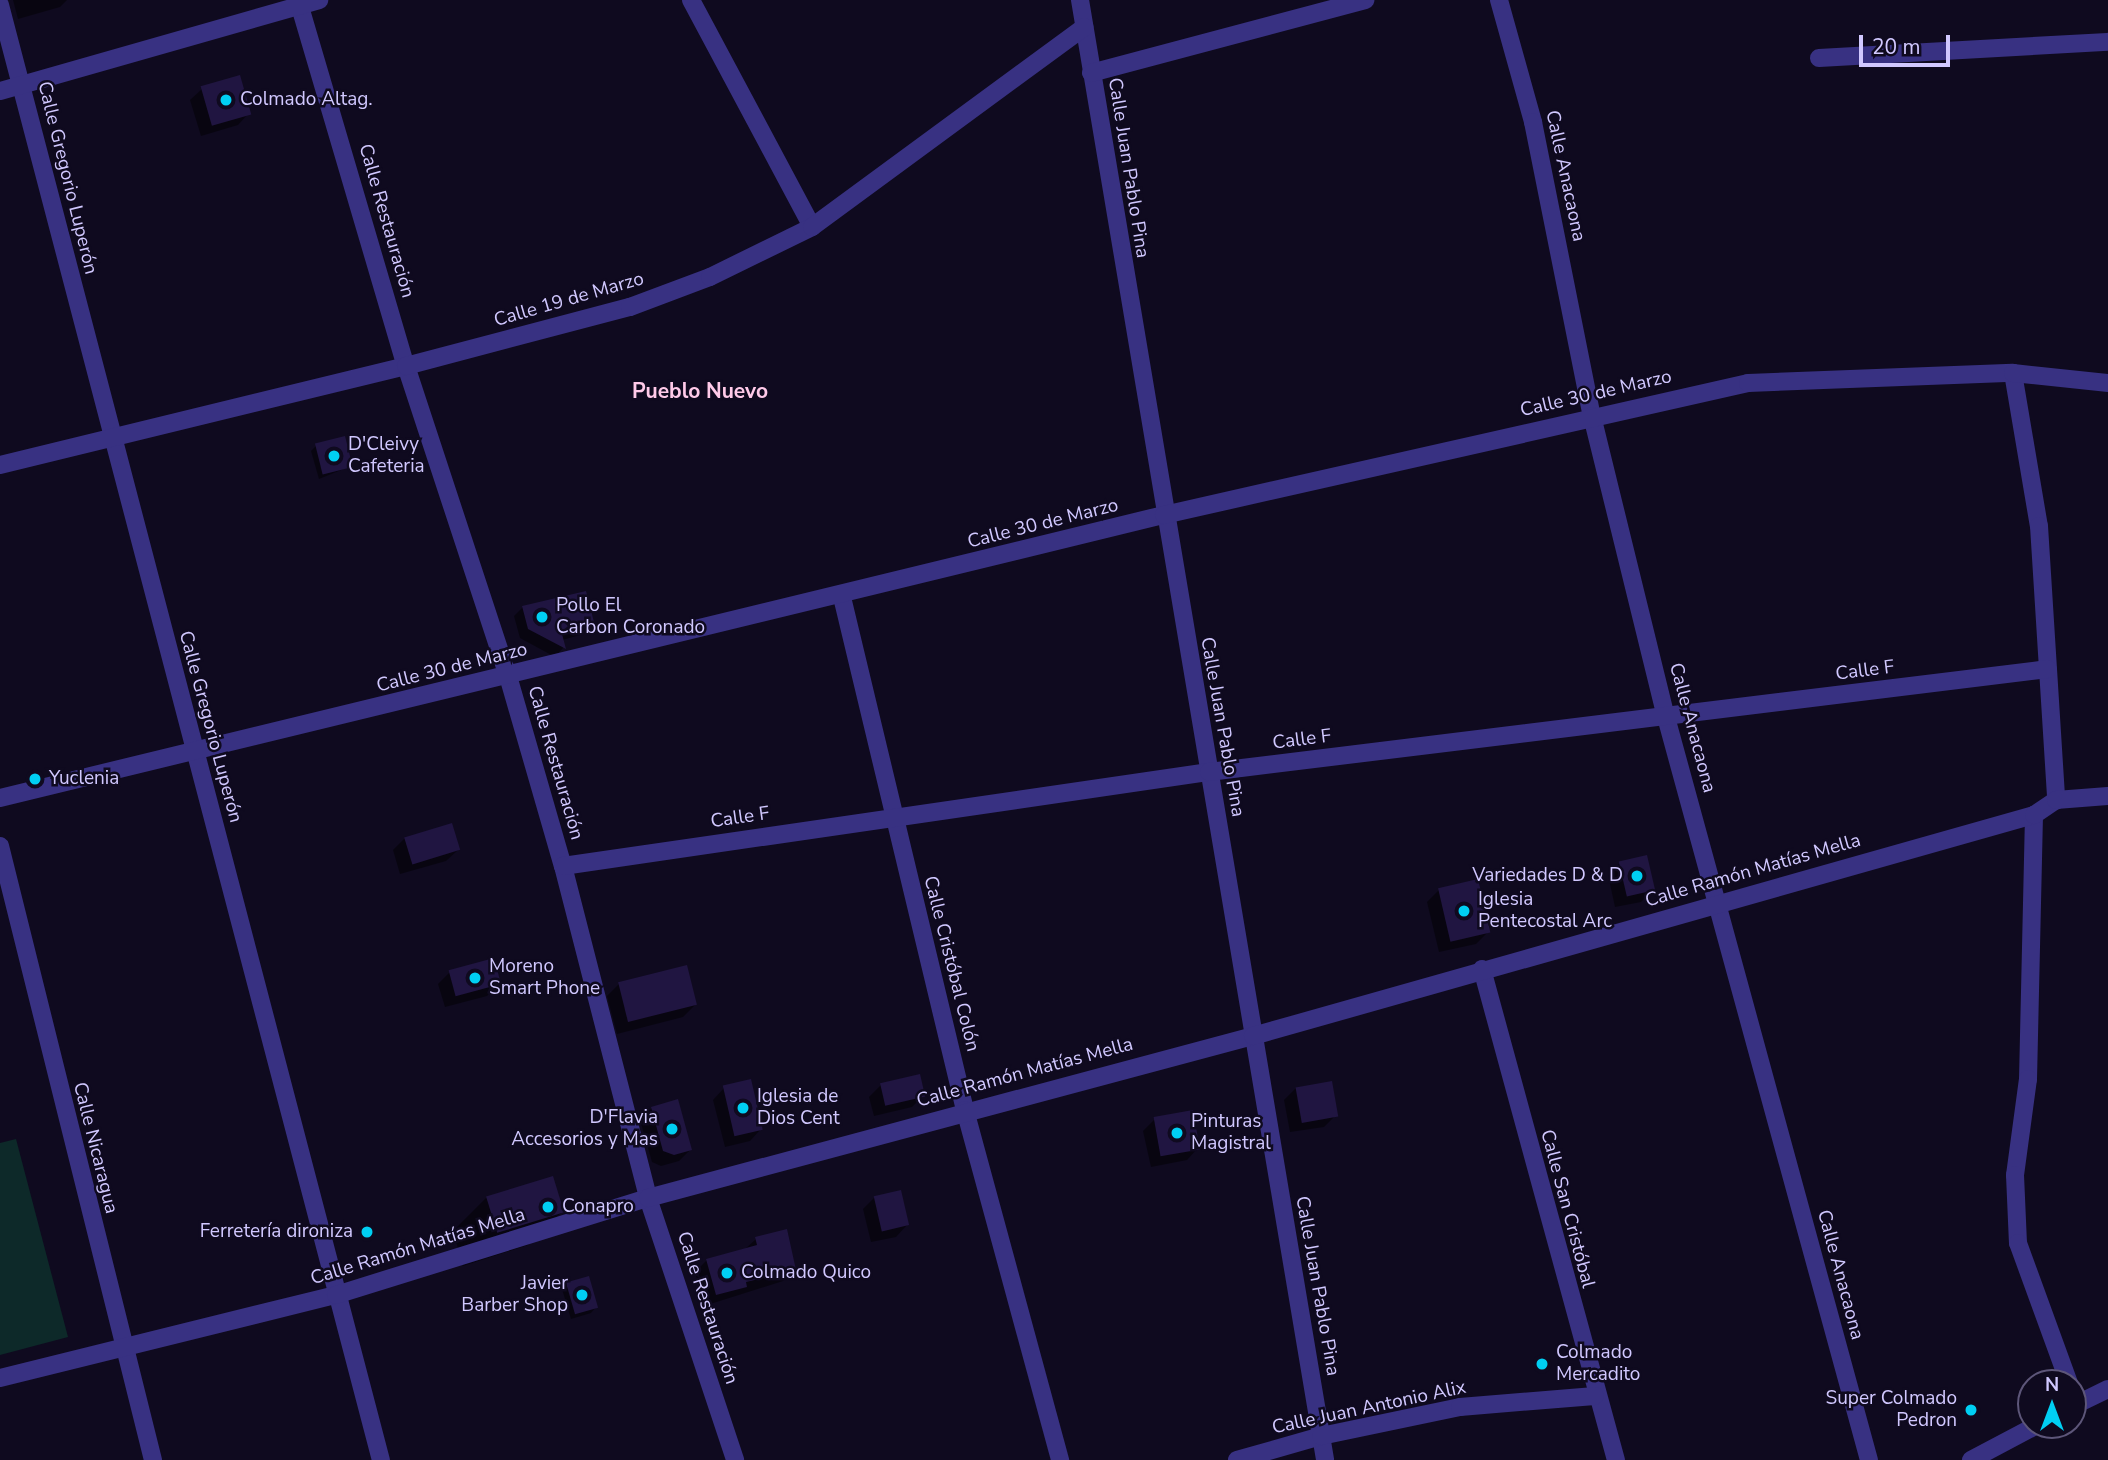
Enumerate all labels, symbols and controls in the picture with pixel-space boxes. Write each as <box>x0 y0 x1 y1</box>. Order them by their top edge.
scale bar <box>1863 21 1954 65</box>
text: 20 m <box>1872 33 1921 61</box>
street label: Calle Juan Pablo Pina <box>1102 76 1154 260</box>
street label: Calle Gregorio Luperón <box>32 79 102 277</box>
place label: Colmado Altag. <box>240 89 373 111</box>
marker: Colmado Altag. <box>218 92 234 108</box>
street label: Calle Anacaona <box>1540 108 1590 244</box>
street label: Calle Restauración <box>353 141 419 301</box>
street label: Calle 19 de Marzo <box>491 268 647 332</box>
street label: Calle 30 de Marzo <box>1518 365 1674 423</box>
district label: Pueblo Nuevo <box>632 378 768 404</box>
place label: D'Cleivy Cafeteria <box>348 434 425 478</box>
marker: D'Cleivy Cafeteria <box>326 448 342 464</box>
street label: Calle 30 de Marzo <box>965 494 1121 554</box>
place label: Pollo El Carbon Coronado <box>556 595 705 639</box>
marker: Pollo El Carbon Coronado <box>534 609 550 625</box>
street label: Calle Gregorio Luperón <box>173 629 247 825</box>
street label: Calle Juan Pablo Pina <box>1195 635 1249 819</box>
street label: Calle 30 de Marzo <box>374 638 530 698</box>
street label: Calle F <box>1834 656 1896 686</box>
street label: Calle Anacaona <box>1664 661 1720 795</box>
street label: Calle Restauración <box>522 683 588 843</box>
street label: Calle F <box>1271 725 1333 755</box>
place label: Yuclenia <box>49 768 119 790</box>
marker: Yuclenia <box>27 771 43 787</box>
street label: Calle F <box>709 803 771 833</box>
street label: Calle Ramón Matías Mella <box>1643 829 1863 913</box>
place label: Variedades D & D <box>1472 865 1623 887</box>
marker: Variedades D & D <box>1629 868 1645 884</box>
street label: Calle Cristóbal Colón <box>918 874 984 1054</box>
place label: Iglesia Pentecostal Arc <box>1478 889 1612 933</box>
marker: Iglesia Pentecostal Arc <box>1456 903 1472 919</box>
place label: Moreno Smart Phone <box>489 956 600 1000</box>
marker: Moreno Smart Phone <box>467 970 483 986</box>
street label: Calle Ramón Matías Mella <box>914 1033 1136 1113</box>
street label: Calle Nicaragua <box>68 1080 122 1216</box>
place label: Iglesia de Dios Cent <box>757 1086 840 1130</box>
marker: Iglesia de Dios Cent <box>735 1100 751 1116</box>
place label: D'Flavia Accesorios y Mas <box>511 1107 658 1151</box>
place label: Pinturas Magistral <box>1191 1111 1271 1155</box>
marker: D'Flavia Accesorios y Mas <box>664 1121 680 1137</box>
marker: Pinturas Magistral <box>1169 1125 1185 1141</box>
street label: Calle San Cristóbal <box>1535 1127 1599 1291</box>
street label: Calle Juan Pablo Pina <box>1290 1194 1344 1378</box>
place label: Conapro <box>562 1196 634 1218</box>
marker: Conapro <box>540 1199 556 1215</box>
street label: Calle Ramón Matías Mella <box>308 1203 528 1291</box>
street label: Calle Anacaona <box>1812 1208 1868 1342</box>
place label: Ferretería dironiza <box>200 1221 353 1243</box>
marker: Ferretería dironiza <box>359 1224 375 1240</box>
street label: Calle Restauración <box>672 1229 742 1387</box>
place label: Colmado Quico <box>741 1262 871 1284</box>
marker: Colmado Quico <box>719 1265 735 1281</box>
place label: Javier Barber Shop <box>461 1273 568 1317</box>
marker: Javier Barber Shop <box>574 1287 590 1303</box>
place label: Colmado Mercadito <box>1556 1342 1640 1386</box>
marker: Colmado Mercadito <box>1534 1356 1550 1372</box>
north arrow <box>2017 1369 2087 1439</box>
text: N <box>2045 1372 2059 1398</box>
street label: Calle Juan Antonio Alix <box>1270 1376 1468 1440</box>
place label: Super Colmado Pedron <box>1826 1388 1957 1432</box>
marker: Super Colmado Pedron <box>1963 1402 1979 1418</box>

